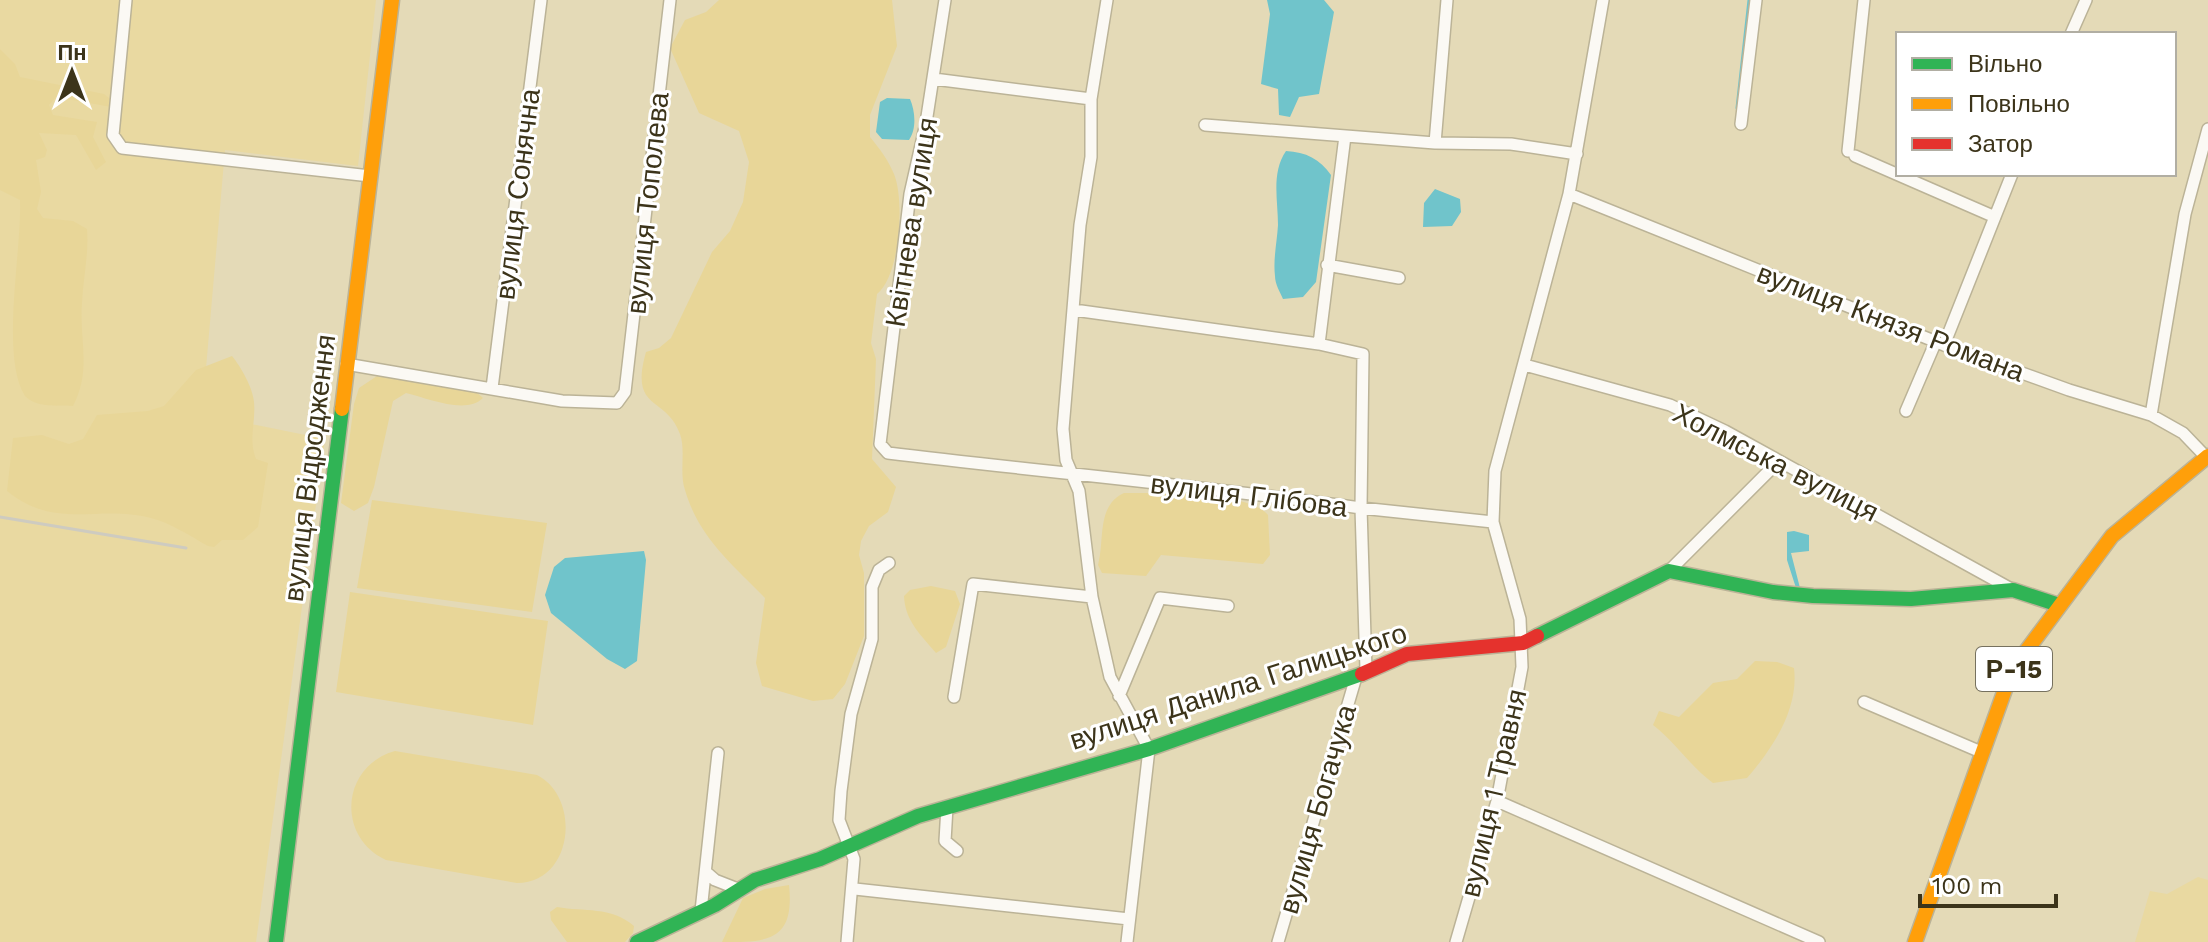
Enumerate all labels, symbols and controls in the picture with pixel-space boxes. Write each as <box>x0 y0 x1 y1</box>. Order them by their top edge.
north arrow <box>32 32 112 112</box>
legend <box>1896 32 2176 176</box>
text: Пн <box>57 40 87 65</box>
text: Вільно <box>1968 50 2042 78</box>
street label: вулиця Сонячна <box>488 86 547 301</box>
street label: вулиця Тополева <box>619 90 676 316</box>
text: Повільно <box>1968 90 2070 118</box>
street label: Квітнева вулиця <box>879 115 944 329</box>
text: Затор <box>1968 130 2033 158</box>
street label: вулиця Князя Романа <box>1752 256 2030 389</box>
street label: вулиця Відродження <box>277 333 342 604</box>
street label: Холмська вулиця <box>1667 396 1884 529</box>
street label: вулиця Глібова <box>1149 467 1350 524</box>
street label: вулиця Данила Галицького <box>1065 616 1411 757</box>
road number: Р-15 <box>1976 647 2052 691</box>
street label: вулиця 1 Травня <box>1454 686 1533 900</box>
street label: вулиця Богачука <box>1272 700 1363 917</box>
scale bar <box>1920 858 2056 908</box>
text: 100 m <box>1932 872 2002 900</box>

